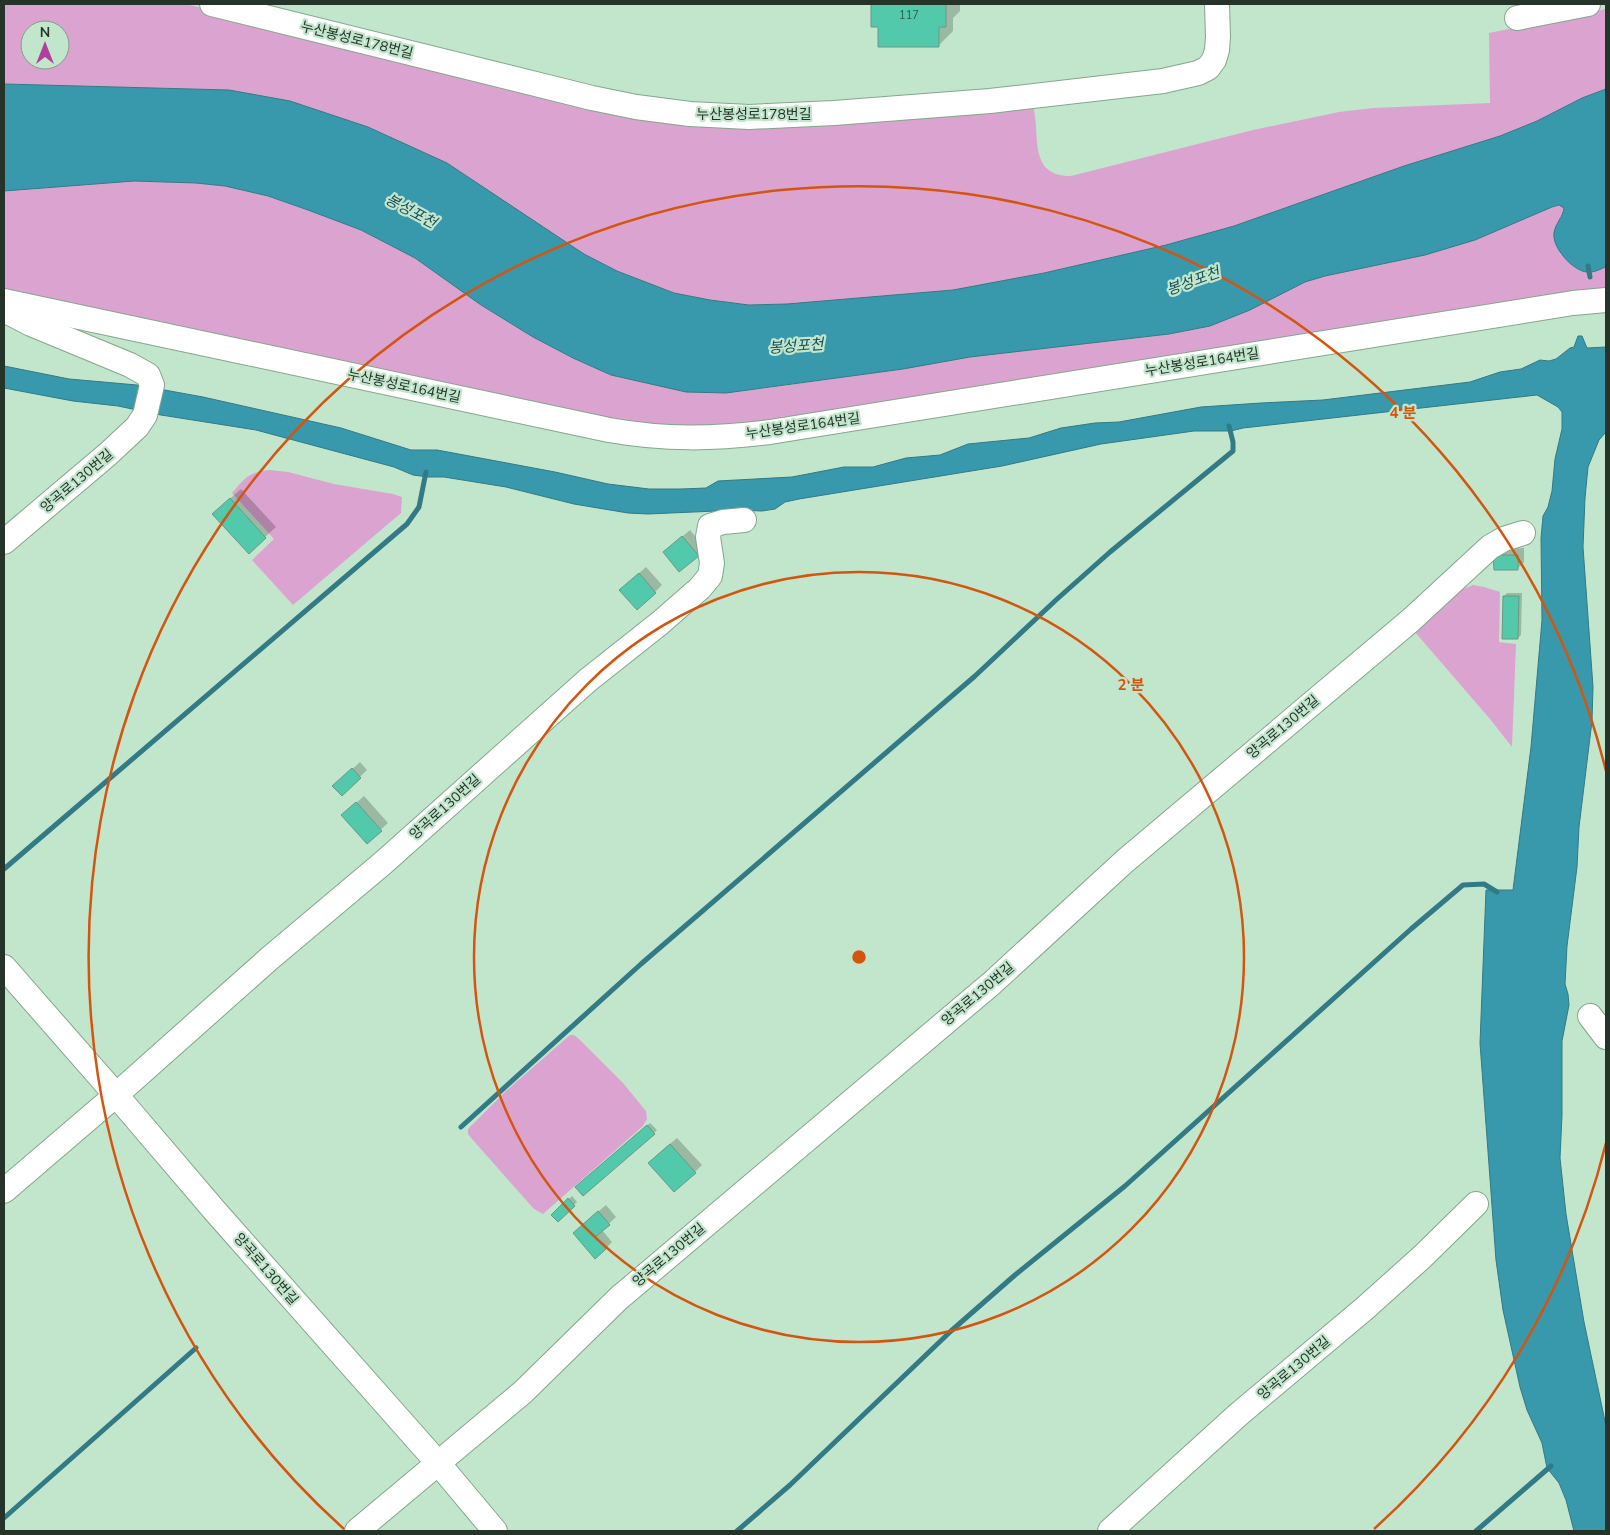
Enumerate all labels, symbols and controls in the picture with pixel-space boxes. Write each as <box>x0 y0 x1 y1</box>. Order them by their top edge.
house number: 117 <box>899 8 919 23</box>
street label: 누산봉성로178번길 <box>299 17 415 63</box>
north arrow <box>20 20 70 70</box>
text: N <box>40 23 50 42</box>
street label: 누산봉성로178번길 <box>696 105 812 124</box>
water label: 봉성포천 <box>382 189 442 234</box>
water label: 봉성포천 <box>1164 261 1224 300</box>
water label: 봉성포천 <box>768 334 826 358</box>
street label: 누산봉성로164번길 <box>1144 344 1260 380</box>
street label: 누산봉성로164번길 <box>346 365 462 407</box>
text: 4 분 <box>1390 403 1417 423</box>
street label: 누산봉성로164번길 <box>745 409 861 443</box>
street label: 양곡로130번길 <box>37 445 117 517</box>
text: 2 분 <box>1118 675 1145 695</box>
street label: 양곡로130번길 <box>1243 691 1323 763</box>
street label: 양곡로130번길 <box>405 770 485 844</box>
centre of rings <box>850 948 868 966</box>
street label: 양곡로130번길 <box>938 958 1018 1030</box>
street label: 양곡로130번길 <box>629 1219 709 1291</box>
street label: 양곡로130번길 <box>229 1229 303 1309</box>
street label: 양곡로130번길 <box>1254 1332 1334 1404</box>

